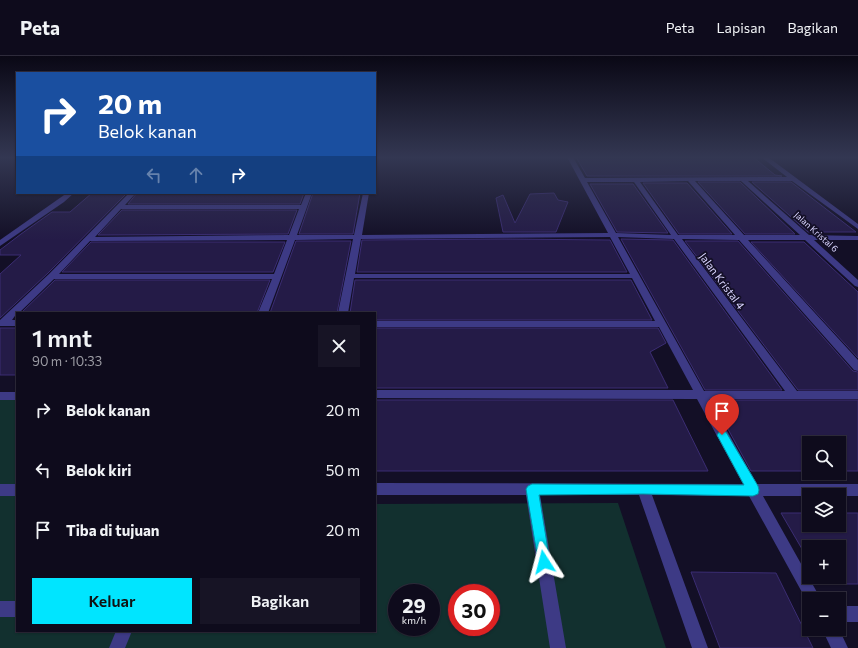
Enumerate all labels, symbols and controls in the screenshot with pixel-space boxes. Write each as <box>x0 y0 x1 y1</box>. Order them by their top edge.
text: Peta <box>20 16 60 39</box>
text: Peta <box>666 19 695 36</box>
text: Lapisan <box>717 19 766 36</box>
text: Bagikan <box>788 19 838 36</box>
text: 20 m <box>98 86 162 120</box>
icon: right <box>32 88 84 140</box>
text: Belok kanan <box>98 120 197 142</box>
icon: left <box>143 164 165 186</box>
icon: ahead <box>185 164 207 186</box>
icon: right <box>227 164 249 186</box>
street label: Jalan Kristal 6 <box>792 209 840 254</box>
street label: Jalan Kristal 4 <box>696 250 748 312</box>
text: 1 mnt <box>32 323 92 352</box>
button: close <box>318 325 360 367</box>
text: 90 m · 10:33 <box>32 353 102 369</box>
pin <box>705 394 739 435</box>
icon: right <box>32 399 54 421</box>
icon: arrive <box>711 400 733 422</box>
text: Belok kanan <box>66 401 150 419</box>
text: 20 m <box>326 401 360 419</box>
map controls <box>802 436 846 636</box>
button: search <box>802 436 846 480</box>
icon: left <box>32 459 54 481</box>
text: Belok kiri <box>66 461 132 479</box>
text: 50 m <box>326 461 360 479</box>
button: layers <box>802 488 846 532</box>
icon: arrive <box>32 519 54 541</box>
text: Tiba di tujuan <box>66 521 160 539</box>
text: 20 m <box>326 521 360 539</box>
button: + <box>802 540 846 584</box>
position arrow <box>523 541 565 583</box>
button: Keluar <box>32 578 192 624</box>
button: Bagikan <box>200 578 360 624</box>
speed limit sign: 30 <box>448 584 500 636</box>
button: − <box>802 592 846 636</box>
text: 29 <box>402 593 426 617</box>
text: km/h <box>402 614 426 626</box>

